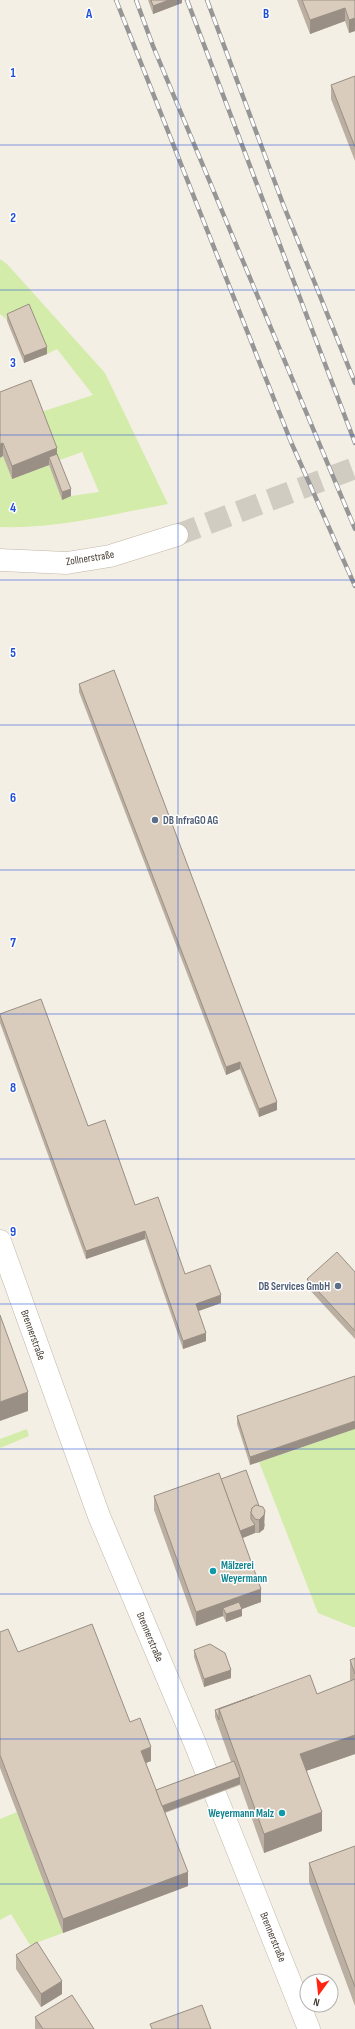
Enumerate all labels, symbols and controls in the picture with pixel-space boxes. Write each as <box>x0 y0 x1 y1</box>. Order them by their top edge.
text: A <box>85 6 93 22</box>
text: B <box>263 6 269 22</box>
text: 1 <box>10 65 16 81</box>
text: 2 <box>10 210 16 226</box>
text: 3 <box>10 355 16 371</box>
text: 4 <box>10 500 16 516</box>
street label: Zollnerstraße <box>65 548 115 568</box>
text: 5 <box>10 645 16 661</box>
text: 6 <box>10 790 16 806</box>
place label: DB InfraGO AG <box>163 814 218 827</box>
marker: DB InfraGO AG <box>150 815 160 825</box>
text: 7 <box>10 935 16 951</box>
text: 8 <box>10 1080 16 1096</box>
text: 9 <box>10 1224 16 1240</box>
place label: DB Services GmbH <box>258 1280 330 1293</box>
marker: DB Services GmbH <box>333 1281 343 1291</box>
street label: Brennerstraße <box>18 1308 48 1362</box>
place label: Mälzerei Weyermann <box>221 1559 267 1585</box>
marker: Mälzerei Weyermann <box>208 1566 218 1576</box>
street label: Brennerstraße <box>134 1610 166 1664</box>
place label: Weyermann Malz <box>208 1807 275 1820</box>
marker: Weyermann Malz <box>277 1808 287 1818</box>
street label: Brennerstraße <box>257 1910 289 1964</box>
north arrow <box>299 1973 339 2013</box>
text: N <box>312 1995 321 2009</box>

